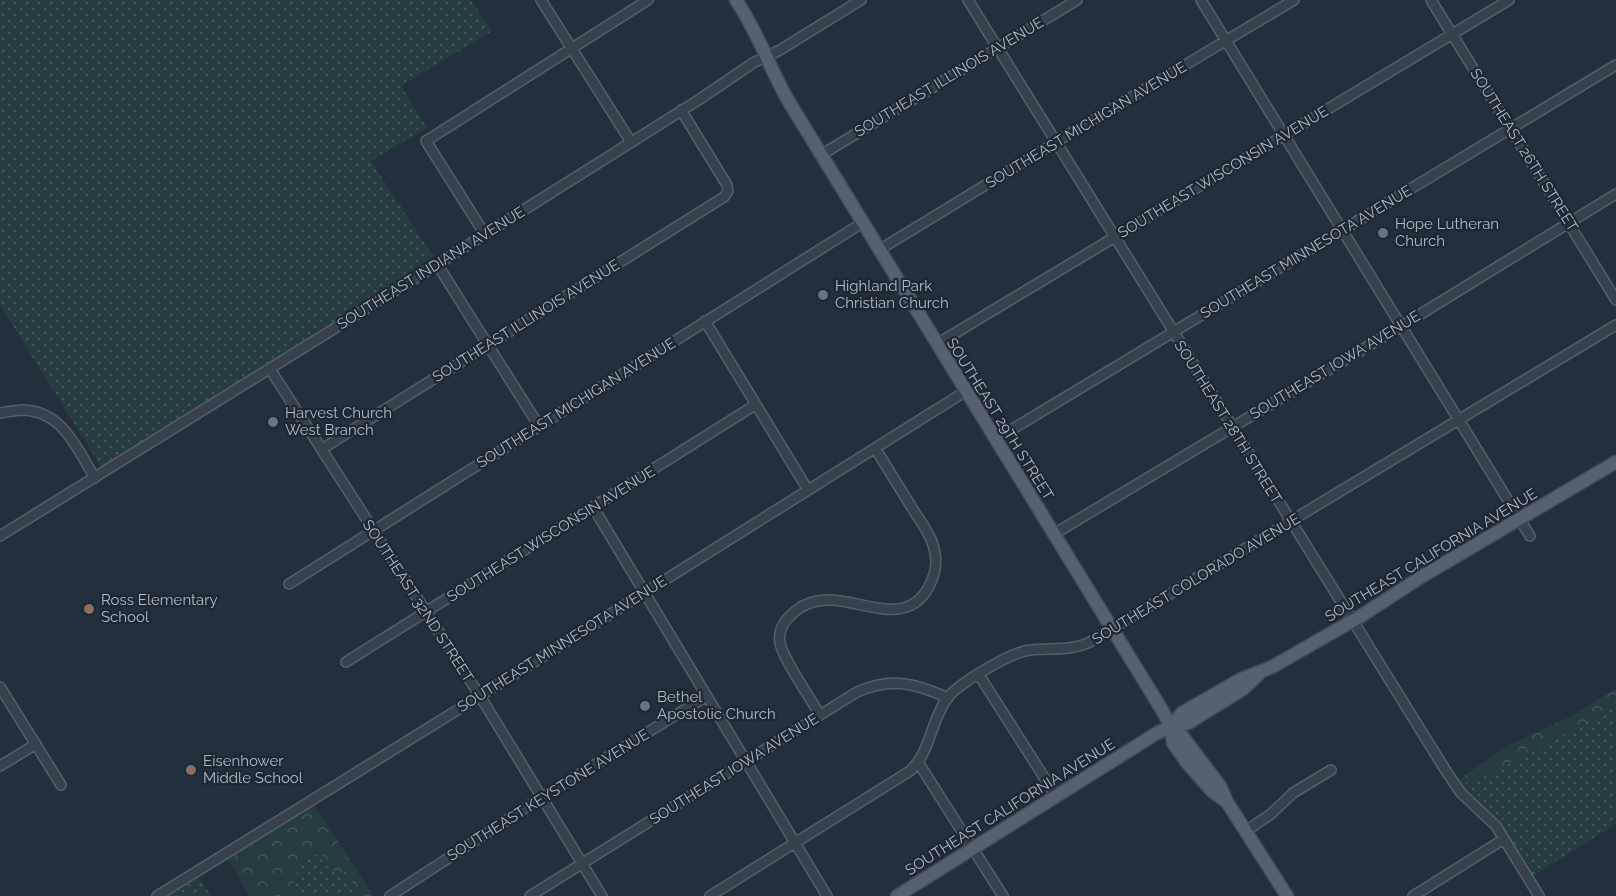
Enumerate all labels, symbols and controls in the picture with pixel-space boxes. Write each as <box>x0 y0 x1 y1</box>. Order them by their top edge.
street label: SOUTHEAST ILLINOIS AVENUE <box>851 13 1047 141</box>
street label: SOUTHEAST MICHIGAN AVENUE <box>982 58 1190 192</box>
street label: SOUTHEAST 26TH STREET <box>1466 65 1582 235</box>
street label: SOUTHEAST WISCONSIN AVENUE <box>1115 102 1331 242</box>
street label: SOUTHEAST MINNESOTA AVENUE <box>1197 182 1415 322</box>
street label: SOUTHEAST INDIANA AVENUE <box>334 203 528 333</box>
place label: Hope Lutheran Church <box>1395 215 1499 250</box>
marker: Hope Lutheran Church <box>1376 226 1390 240</box>
street label: SOUTHEAST ILLINOIS AVENUE <box>429 256 623 386</box>
place label: Highland Park Christian Church <box>835 277 949 312</box>
marker: Highland Park Christian Church <box>816 288 830 302</box>
street label: SOUTHEAST IOWA AVENUE <box>1246 307 1424 423</box>
street label: SOUTHEAST MICHIGAN AVENUE <box>473 334 679 472</box>
street label: SOUTHEAST 29TH STREET <box>943 335 1057 503</box>
street label: SOUTHEAST 28TH STREET <box>1170 337 1286 507</box>
place label: Harvest Church West Branch <box>285 404 392 439</box>
marker: Harvest Church West Branch <box>266 415 280 429</box>
street label: SOUTHEAST WISCONSIN AVENUE <box>444 462 658 606</box>
street label: SOUTHEAST CALIFORNIA AVENUE <box>1322 484 1540 626</box>
street label: SOUTHEAST COLORADO AVENUE <box>1089 510 1303 648</box>
street label: SOUTHEAST 32ND STREET <box>359 516 477 686</box>
street label: SOUTHEAST MINNESOTA AVENUE <box>454 572 670 716</box>
place label: Ross Elementary School <box>101 591 218 626</box>
marker: Ross Elementary School <box>82 602 96 616</box>
place label: Bethel Apostolic Church <box>657 688 776 723</box>
marker: Bethel Apostolic Church <box>638 699 652 713</box>
street label: SOUTHEAST IOWA AVENUE <box>646 710 822 828</box>
street label: SOUTHEAST KEYSTONE AVENUE <box>444 725 652 865</box>
street label: SOUTHEAST CALIFORNIA AVENUE <box>902 735 1118 879</box>
place label: Eisenhower Middle School <box>203 752 304 787</box>
marker: Eisenhower Middle School <box>184 763 198 777</box>

